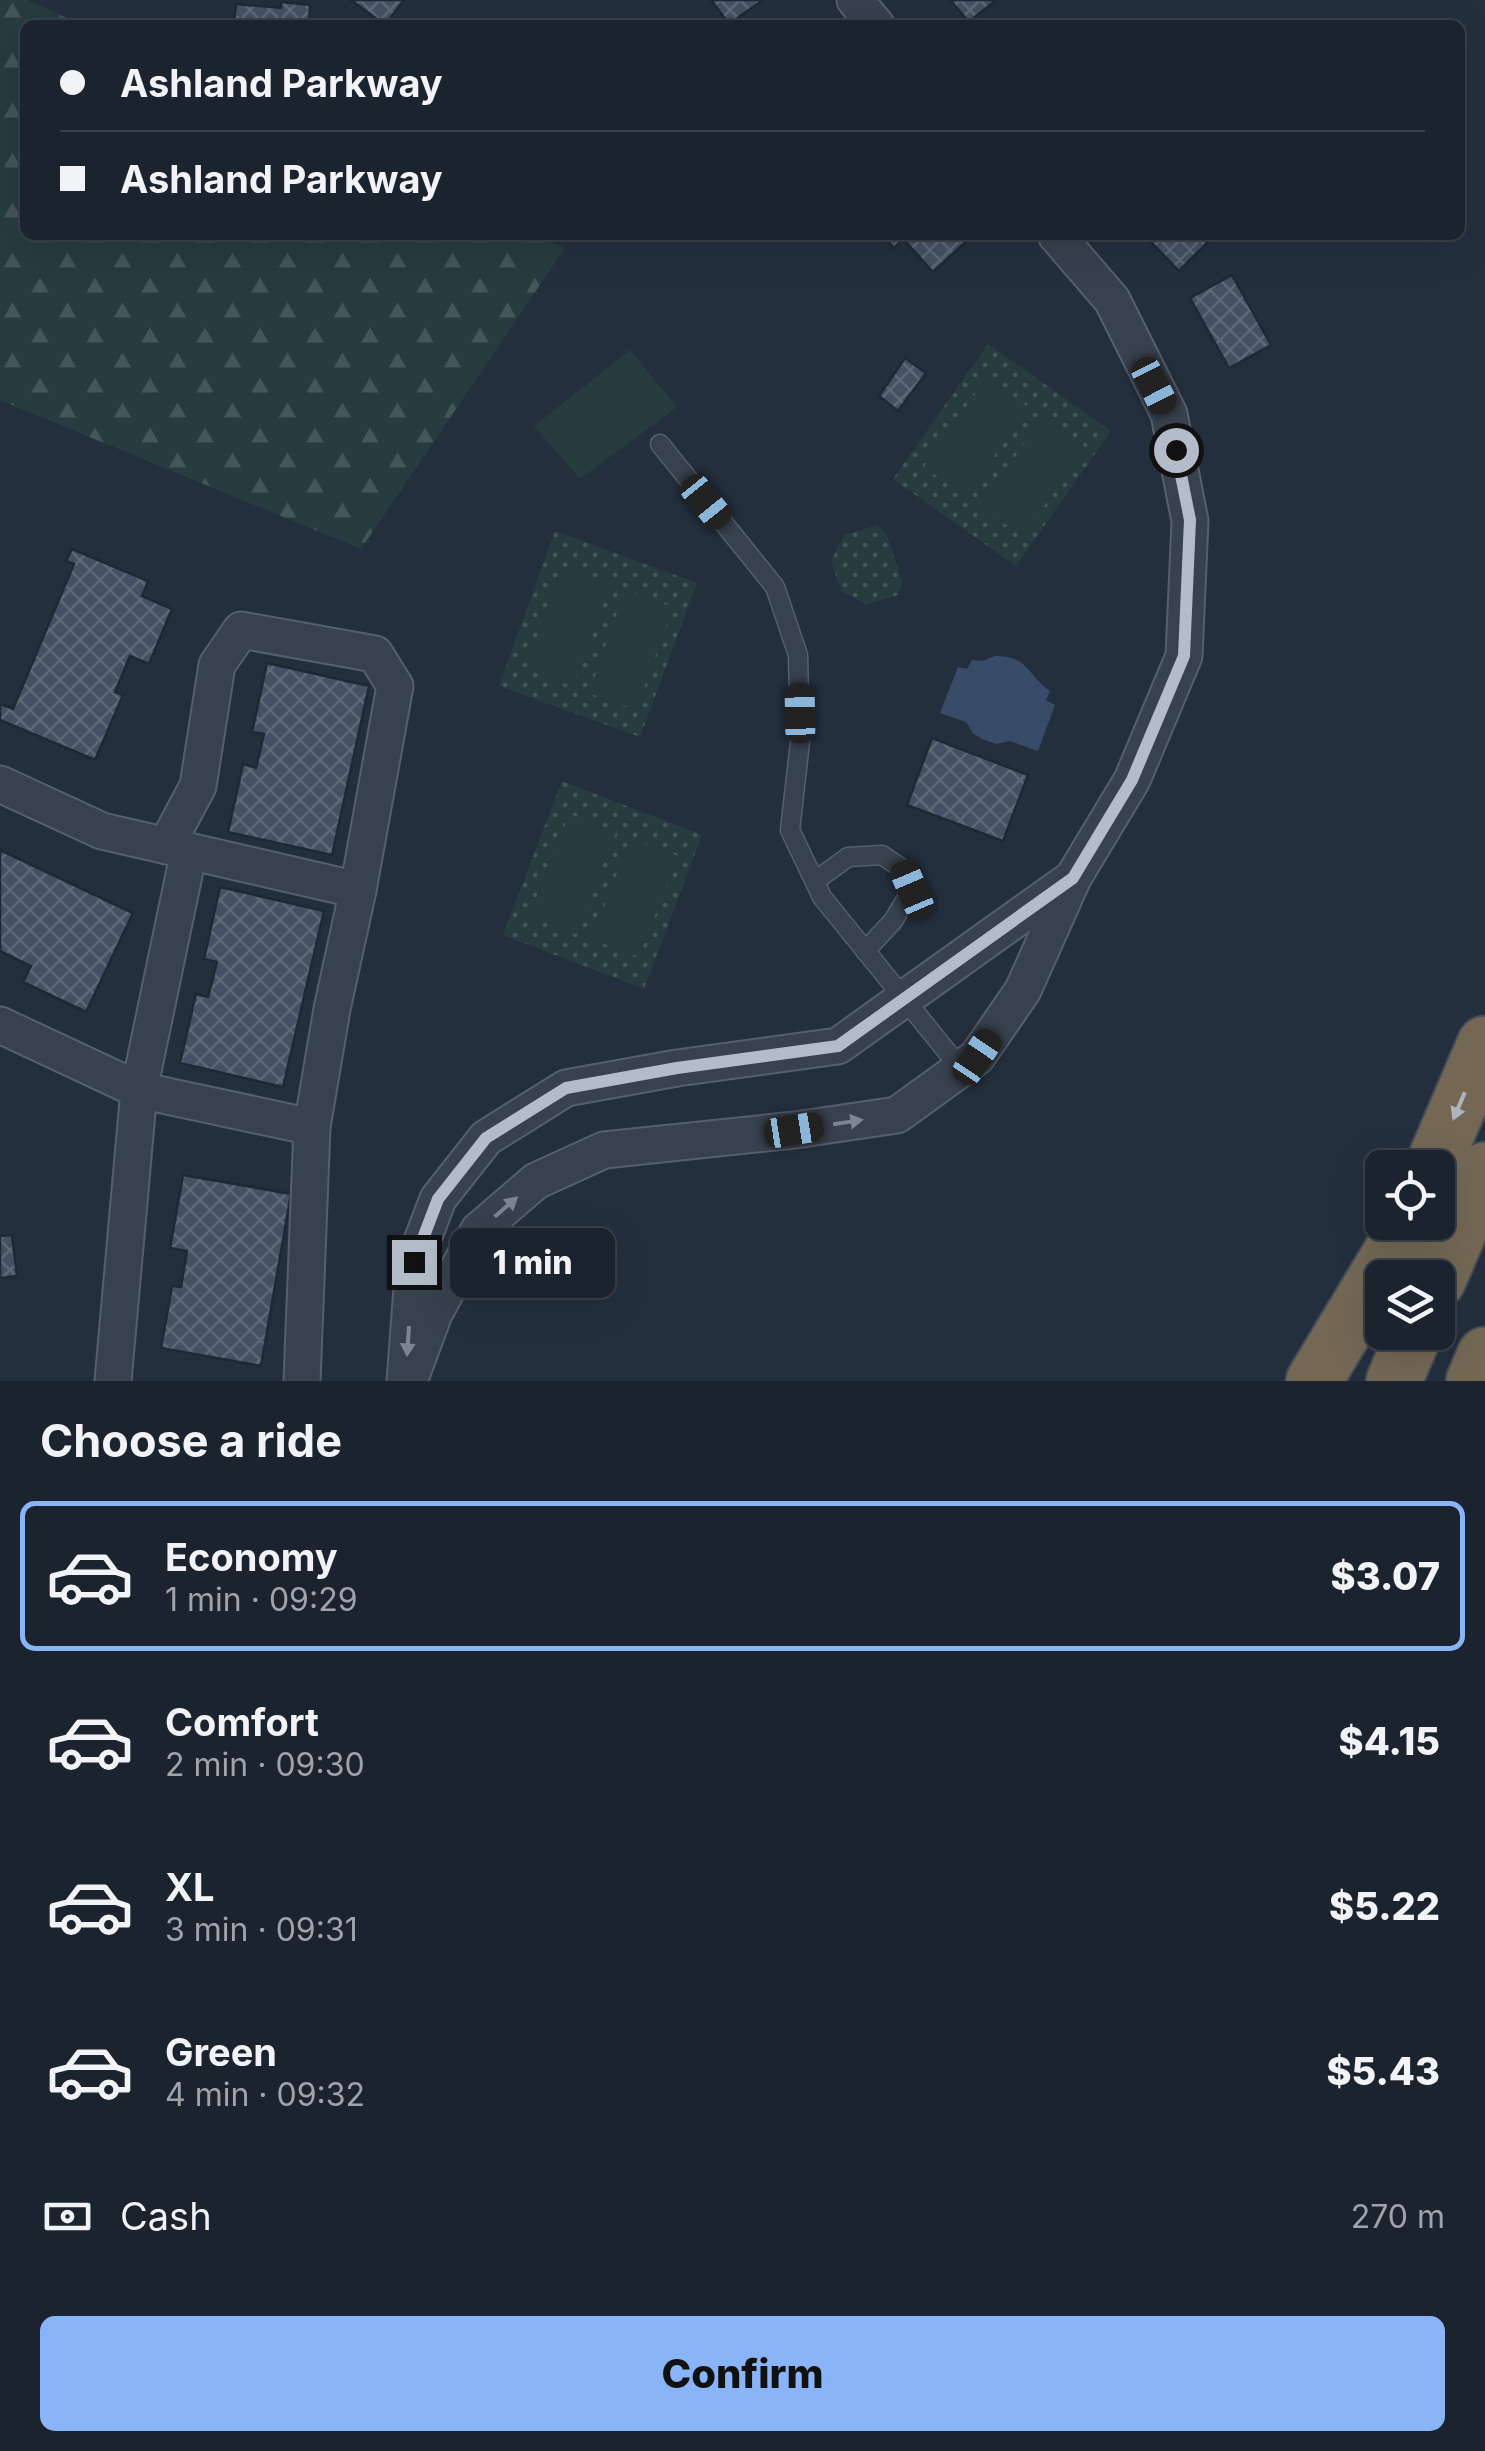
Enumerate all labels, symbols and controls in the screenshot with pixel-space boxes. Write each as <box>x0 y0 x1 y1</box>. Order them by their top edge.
text: Ashland Parkway <box>120 60 443 106</box>
text: Ashland Parkway <box>120 156 443 202</box>
car <box>1127 352 1181 420</box>
route start <box>1154 428 1199 473</box>
car <box>675 469 737 535</box>
car <box>784 683 816 743</box>
car <box>886 856 938 922</box>
car <box>948 1024 1006 1090</box>
one-way arrow <box>1450 1091 1466 1121</box>
car <box>762 1110 826 1150</box>
one-way arrow <box>833 1114 864 1130</box>
map controls <box>1365 1150 1455 1350</box>
button: locate <box>1365 1150 1455 1240</box>
one-way arrow <box>493 1196 518 1218</box>
callout: 1 min <box>449 1227 614 1297</box>
route end <box>392 1240 437 1285</box>
text: 1 min <box>492 1243 573 1282</box>
button: layers <box>1365 1260 1455 1350</box>
one-way arrow <box>400 1325 416 1357</box>
text: Choose a ride <box>40 1413 342 1468</box>
icon: car <box>45 1531 135 1621</box>
text: Economy <box>165 1534 338 1580</box>
text: $3.07 <box>1331 1553 1440 1599</box>
text: 1 min · 09:29 <box>165 1580 358 1619</box>
icon: car <box>45 1696 135 1786</box>
text: Comfort <box>165 1699 319 1745</box>
text: $4.15 <box>1339 1718 1440 1764</box>
text: 2 min · 09:30 <box>165 1745 365 1784</box>
icon: car <box>45 1861 135 1951</box>
text: XL <box>165 1864 215 1910</box>
text: $5.22 <box>1329 1883 1440 1929</box>
text: 3 min · 09:31 <box>165 1910 358 1949</box>
icon: car <box>45 2026 135 2116</box>
text: Green <box>165 2029 277 2075</box>
text: $5.43 <box>1326 2048 1440 2094</box>
text: 4 min · 09:32 <box>165 2075 365 2114</box>
icon: cash <box>40 2189 95 2244</box>
text: Cash <box>120 2193 212 2239</box>
text: 270 m <box>1351 2197 1445 2236</box>
button: Confirm <box>40 2316 1445 2431</box>

